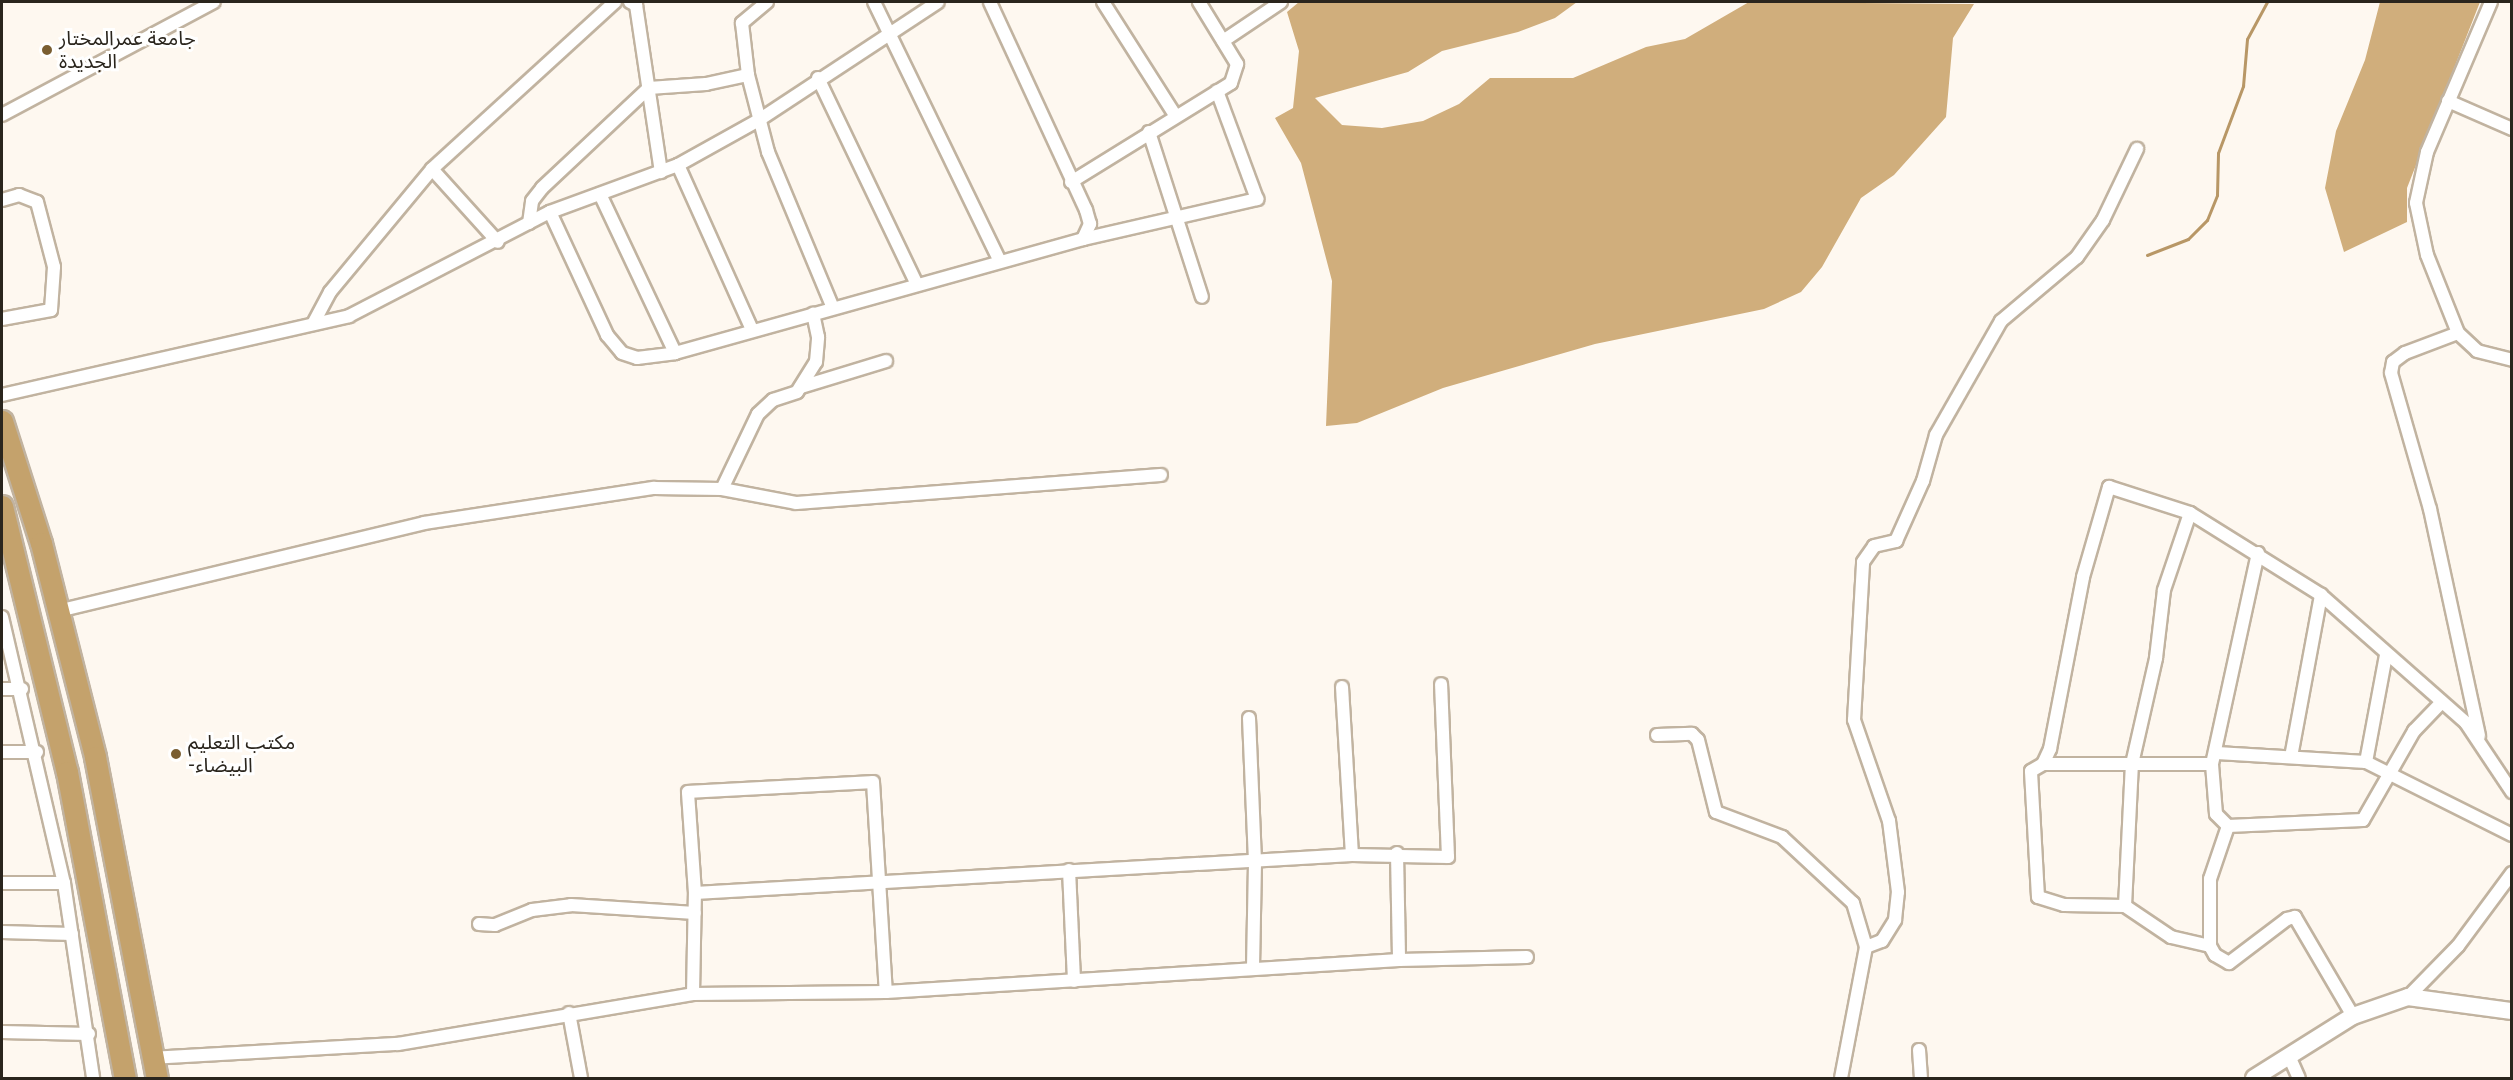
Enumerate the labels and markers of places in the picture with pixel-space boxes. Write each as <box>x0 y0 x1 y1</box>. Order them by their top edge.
place label: جامعة عمرالمختار الجديدة <box>59 27 196 74</box>
marker: جامعة عمرالمختار الجديدة <box>40 43 54 57</box>
place label: مكتب التعليم -البيضاء <box>188 730 295 777</box>
marker: مكتب التعليم -البيضاء <box>169 747 183 761</box>

